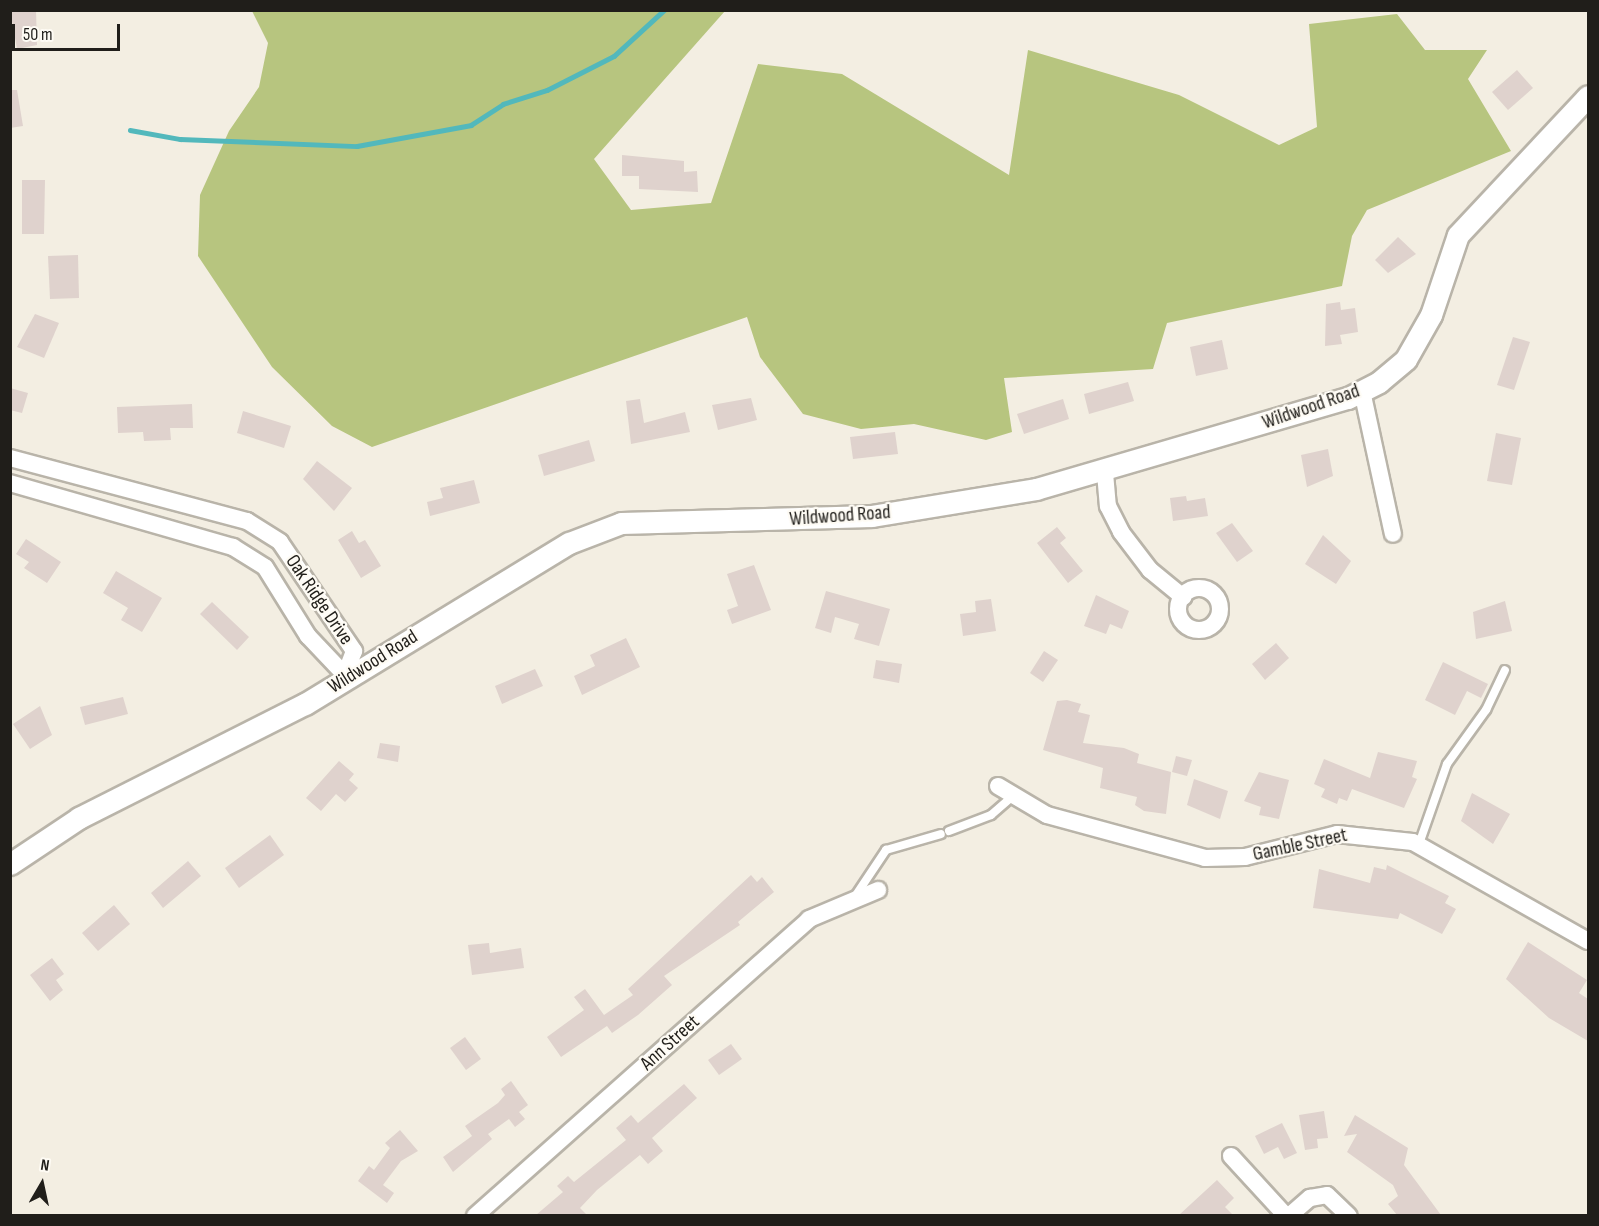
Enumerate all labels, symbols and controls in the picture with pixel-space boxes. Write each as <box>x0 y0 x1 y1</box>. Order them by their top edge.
scale bar <box>15 12 123 50</box>
text: 50 m <box>23 24 53 45</box>
street label: Wildwood Road <box>1259 379 1363 435</box>
street label: Wildwood Road <box>789 500 891 532</box>
street label: Oak Ridge Drive <box>280 550 358 650</box>
street label: Wildwood Road <box>324 625 422 699</box>
street label: Gamble Street <box>1251 823 1349 867</box>
street label: Ann Street <box>635 1010 705 1076</box>
north arrow <box>12 1154 72 1214</box>
text: N <box>39 1156 51 1176</box>

